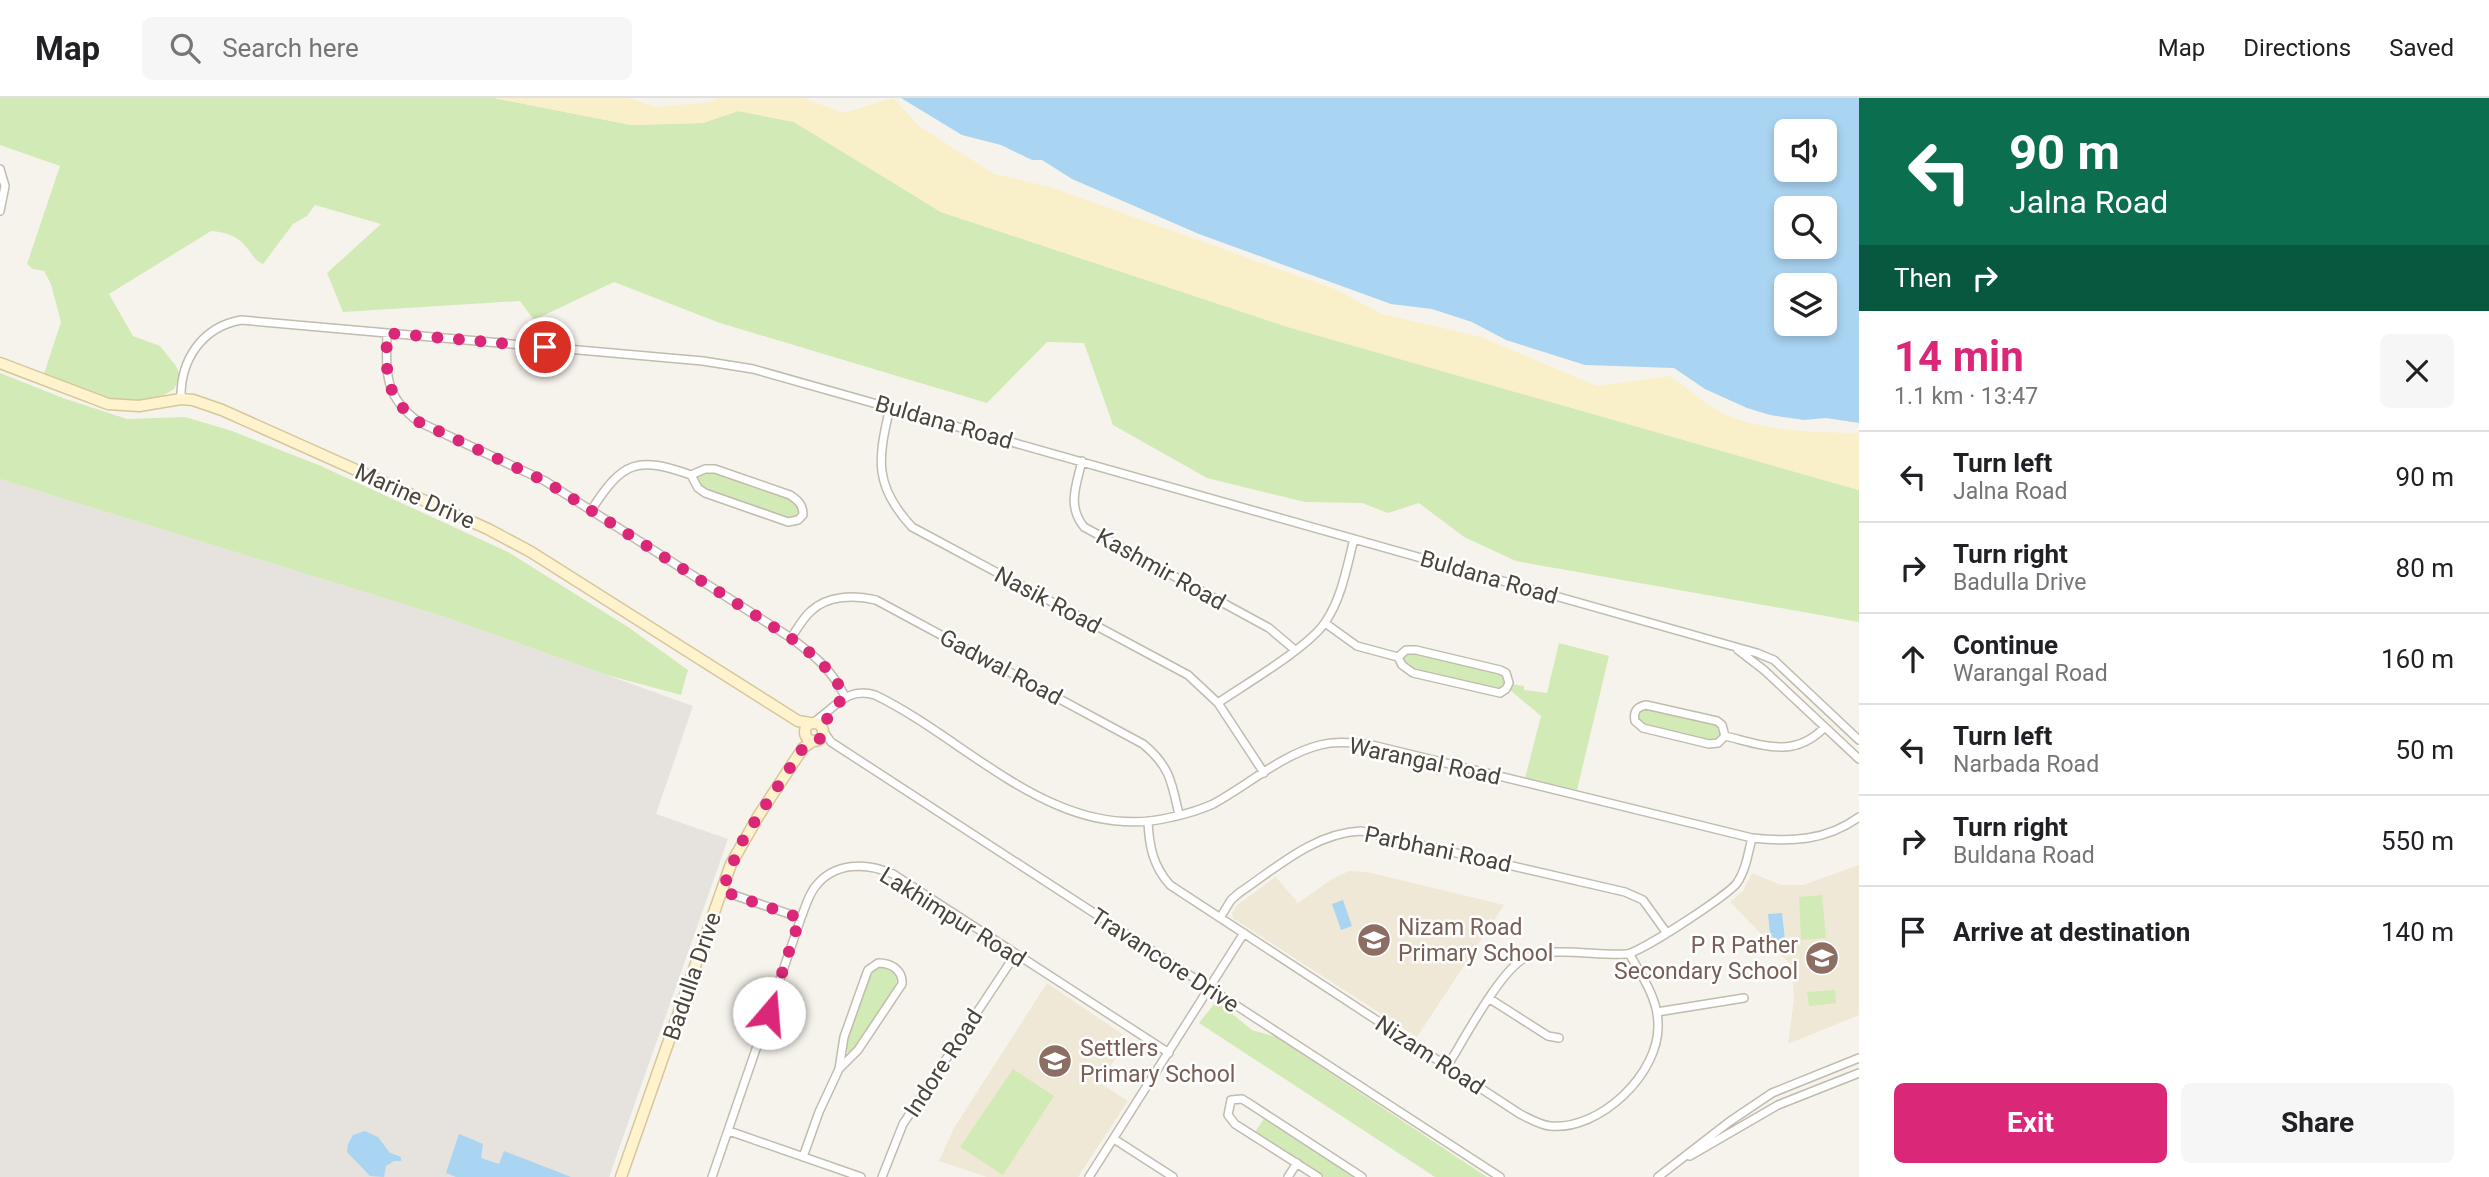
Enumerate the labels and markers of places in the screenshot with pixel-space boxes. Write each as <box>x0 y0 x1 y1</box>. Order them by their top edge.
pin <box>515 317 575 377</box>
place label: Nizam Road Primary School <box>1398 914 1553 967</box>
school or university icon: Nizam Road Primary School <box>1355 921 1393 959</box>
place label: P R Pather Secondary School <box>1614 932 1798 985</box>
school or university icon: P R Pather Secondary School <box>1803 939 1841 977</box>
place label: Settlers Primary School <box>1080 1035 1235 1088</box>
school or university icon: Settlers Primary School <box>1036 1042 1074 1080</box>

